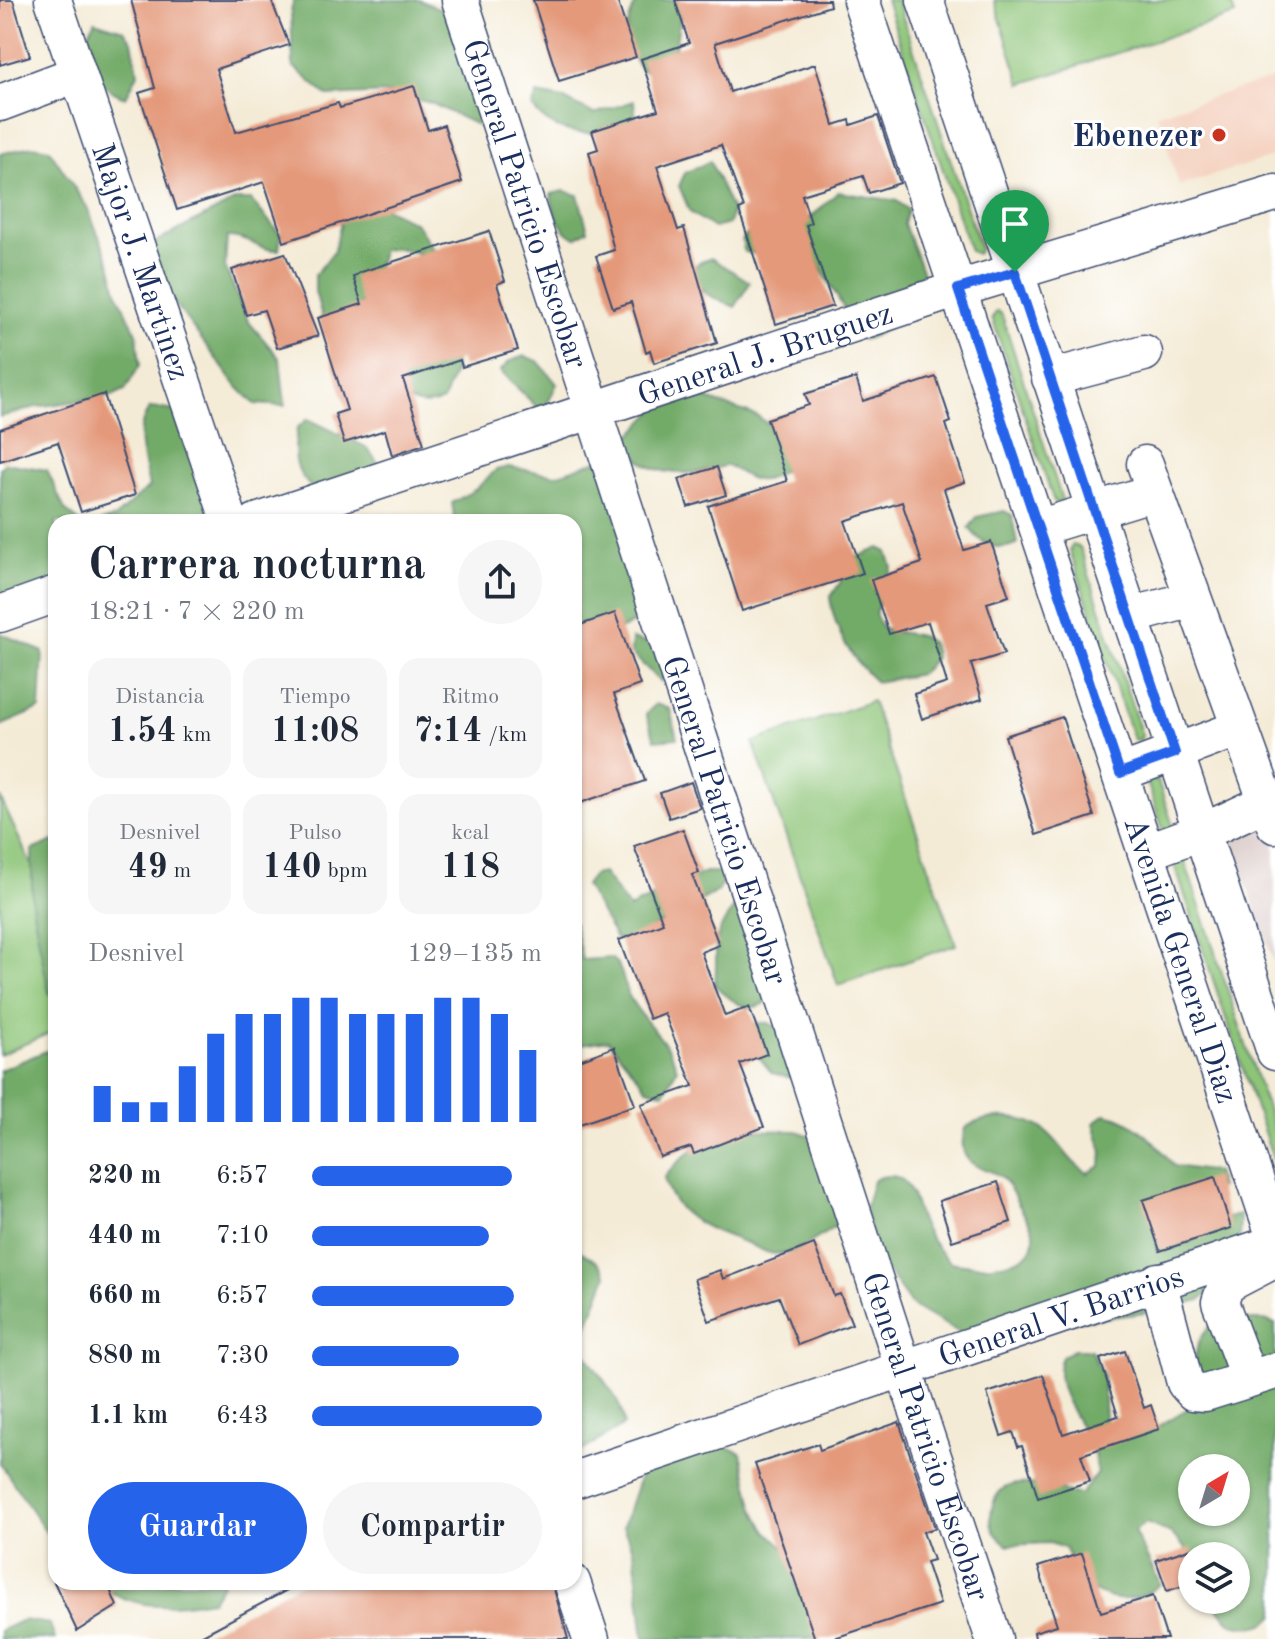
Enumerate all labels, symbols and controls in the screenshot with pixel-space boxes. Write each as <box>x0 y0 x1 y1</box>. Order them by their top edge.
street label: General Patricio Escobar <box>455 36 591 373</box>
place label: Ebenezer <box>1072 122 1203 154</box>
marker: Ebenezer <box>1210 126 1228 144</box>
street label: Major J. Martinez <box>84 140 194 385</box>
pin <box>981 190 1049 272</box>
icon: arrive <box>993 202 1037 246</box>
street label: General J. Bruguez <box>634 299 897 413</box>
button: share <box>458 540 542 624</box>
text: Carrera nocturna <box>88 544 425 588</box>
text: 18:21 · 7 × 220 m <box>88 599 305 625</box>
street label: General Patricio Escobar <box>655 652 791 990</box>
text: Distancia <box>115 686 204 708</box>
text: Tiempo <box>279 686 351 708</box>
text: Ritmo <box>441 686 499 708</box>
text: 1.54 <box>108 715 176 749</box>
text: 11:08 <box>271 715 359 749</box>
text: 7:14 <box>413 715 482 749</box>
text: km <box>176 724 212 746</box>
text: /km <box>482 724 527 746</box>
street label: Avenida General Diaz <box>1116 813 1242 1108</box>
text: Desnivel <box>119 822 200 844</box>
text: Pulso <box>288 822 342 844</box>
text: kcal <box>451 822 489 844</box>
text: 49 <box>128 851 168 885</box>
text: 140 <box>262 851 321 885</box>
text: 118 <box>441 851 500 885</box>
text: m <box>168 860 191 882</box>
text: bpm <box>321 860 368 882</box>
text: Desnivel <box>88 941 184 967</box>
text: 129–135 m <box>407 941 542 967</box>
text: 220 m <box>88 1163 161 1189</box>
text: 6:57 <box>216 1163 269 1189</box>
text: 440 m <box>88 1223 161 1249</box>
text: 7:10 <box>216 1223 269 1249</box>
street label: General V. Barrios <box>935 1262 1189 1374</box>
street label: General Patricio Escobar <box>854 1269 993 1605</box>
text: 660 m <box>88 1283 161 1309</box>
text: 6:57 <box>216 1283 269 1309</box>
text: 880 m <box>88 1343 161 1369</box>
text: 7:30 <box>216 1343 269 1369</box>
text: 1.1 km <box>88 1403 168 1429</box>
text: 6:43 <box>216 1403 269 1429</box>
north arrow <box>1178 1454 1250 1526</box>
map controls <box>1178 1454 1250 1614</box>
button: Guardar <box>88 1482 307 1574</box>
button: Compartir <box>323 1482 542 1574</box>
button: layers <box>1178 1542 1250 1614</box>

